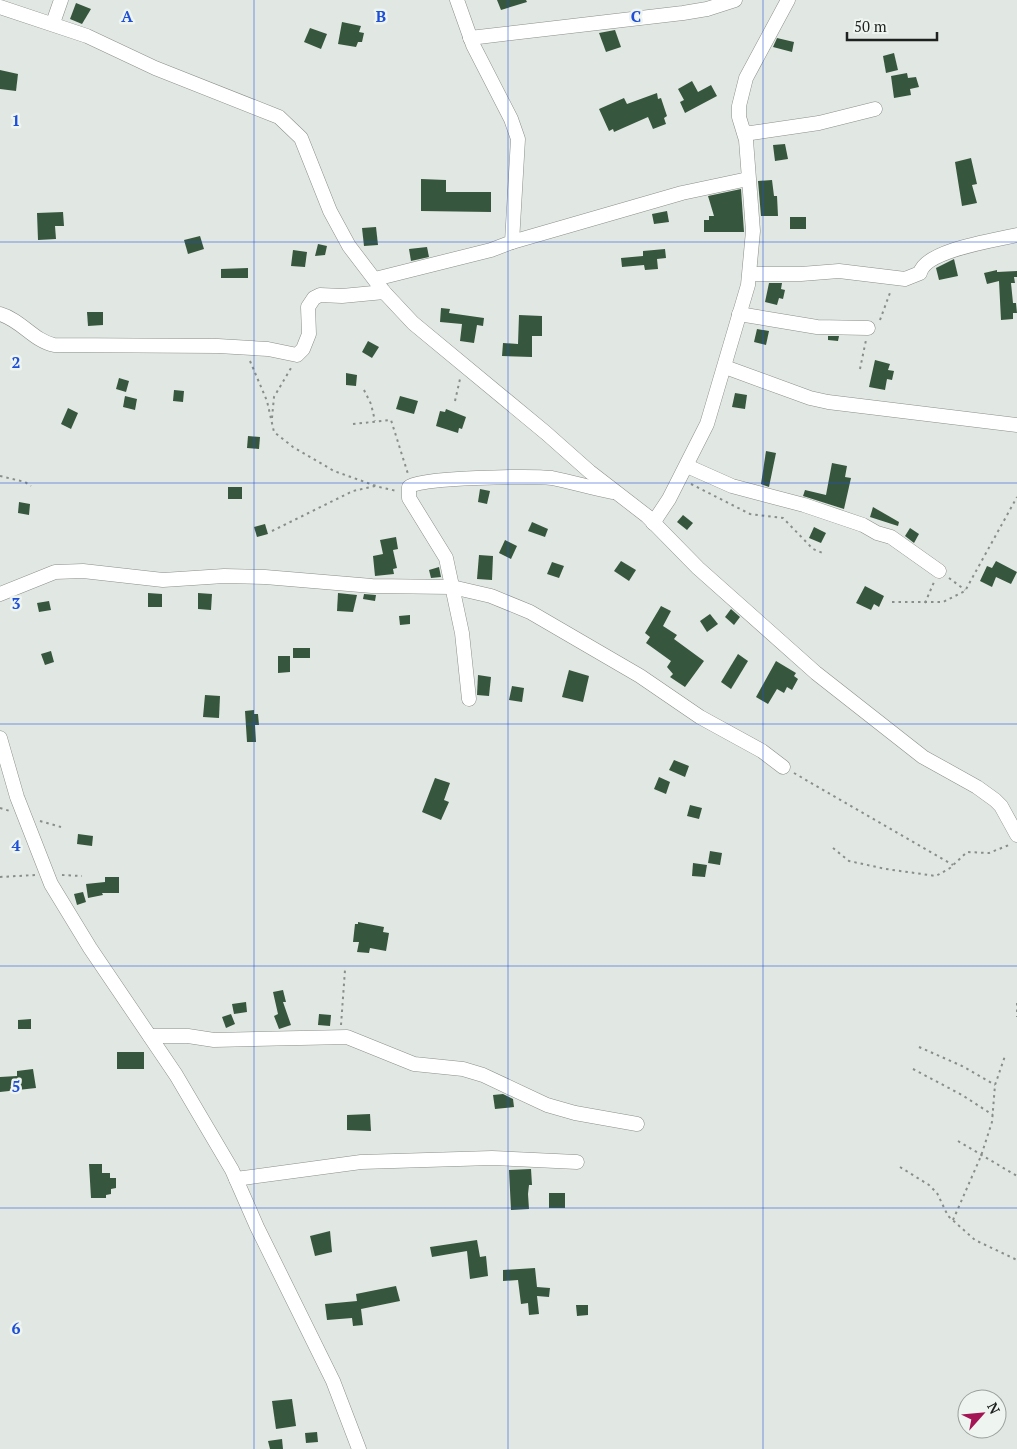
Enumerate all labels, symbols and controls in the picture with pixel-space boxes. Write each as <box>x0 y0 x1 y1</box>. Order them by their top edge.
text: A <box>121 5 133 27</box>
text: B <box>376 5 386 27</box>
text: C <box>631 5 641 27</box>
scale bar <box>847 10 937 42</box>
text: 50 m <box>854 16 887 36</box>
text: 1 <box>11 109 21 131</box>
text: 2 <box>11 351 21 373</box>
text: 3 <box>11 592 21 614</box>
text: 4 <box>11 834 21 856</box>
text: 5 <box>11 1075 21 1097</box>
text: 6 <box>11 1317 21 1339</box>
north arrow <box>957 1389 1007 1439</box>
text: N <box>983 1399 1005 1417</box>

